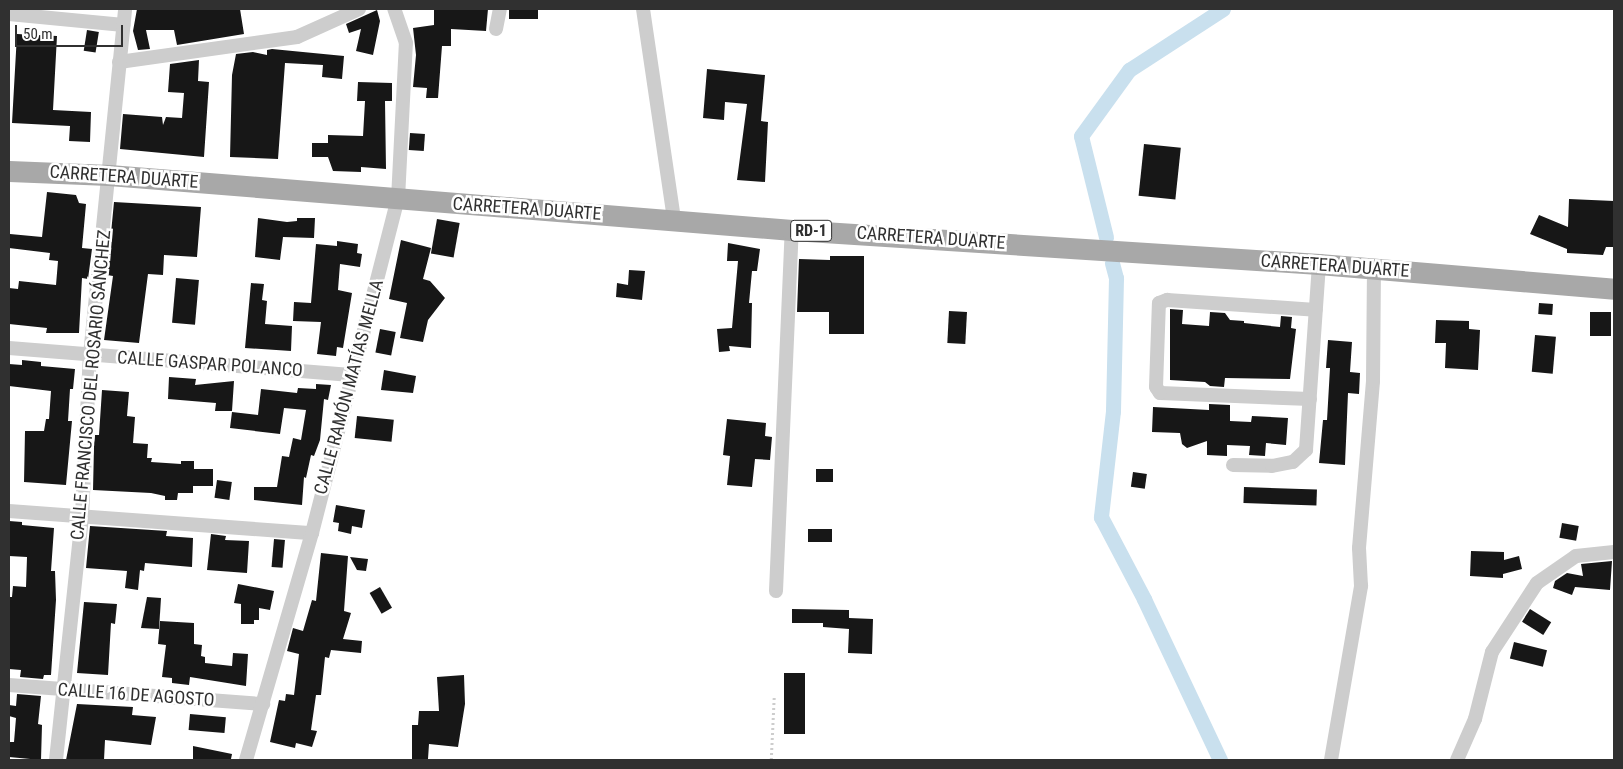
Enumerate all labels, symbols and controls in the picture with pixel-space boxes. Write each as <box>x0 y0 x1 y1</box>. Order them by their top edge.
scale bar <box>18 15 125 47</box>
text: 50 m <box>23 25 53 43</box>
street label: CARRETERA DUARTE <box>49 161 199 193</box>
street label: CARRETERA DUARTE <box>452 193 602 225</box>
road number: RD-1 <box>790 218 832 245</box>
street label: CARRETERA DUARTE <box>856 222 1006 254</box>
street label: CALLE FRANCISCO DEL ROSARIO SÁNCHEZ <box>67 229 115 541</box>
street label: CARRETERA DUARTE <box>1260 250 1410 282</box>
street label: CALLE RAMÓN MATÍAS MELLA <box>310 277 388 497</box>
street label: CALLE GASPAR POLANCO <box>116 347 304 381</box>
street label: CALLE 16 DE AGOSTO <box>57 679 215 711</box>

